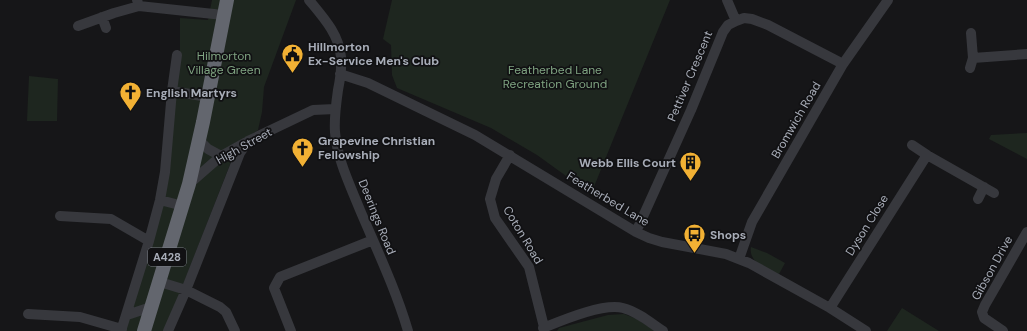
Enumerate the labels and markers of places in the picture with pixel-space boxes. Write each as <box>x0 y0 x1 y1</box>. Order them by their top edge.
place label: Hillmorton Ex-Service Men's Club <box>308 39 439 69</box>
public building icon: Hillmorton Ex-Service Men's Club <box>280 41 306 74</box>
church icon: English Martyrs <box>117 80 143 113</box>
place label: English Martyrs <box>146 85 237 101</box>
place label: Grapevine Christian Fellowship <box>318 133 435 163</box>
church icon: Grapevine Christian Fellowship <box>289 135 315 168</box>
building icon: Webb Ellis Court <box>678 150 704 183</box>
place label: Webb Ellis Court <box>579 155 676 171</box>
bus stop icon: Shops <box>682 222 708 255</box>
place label: Shops <box>710 227 746 243</box>

